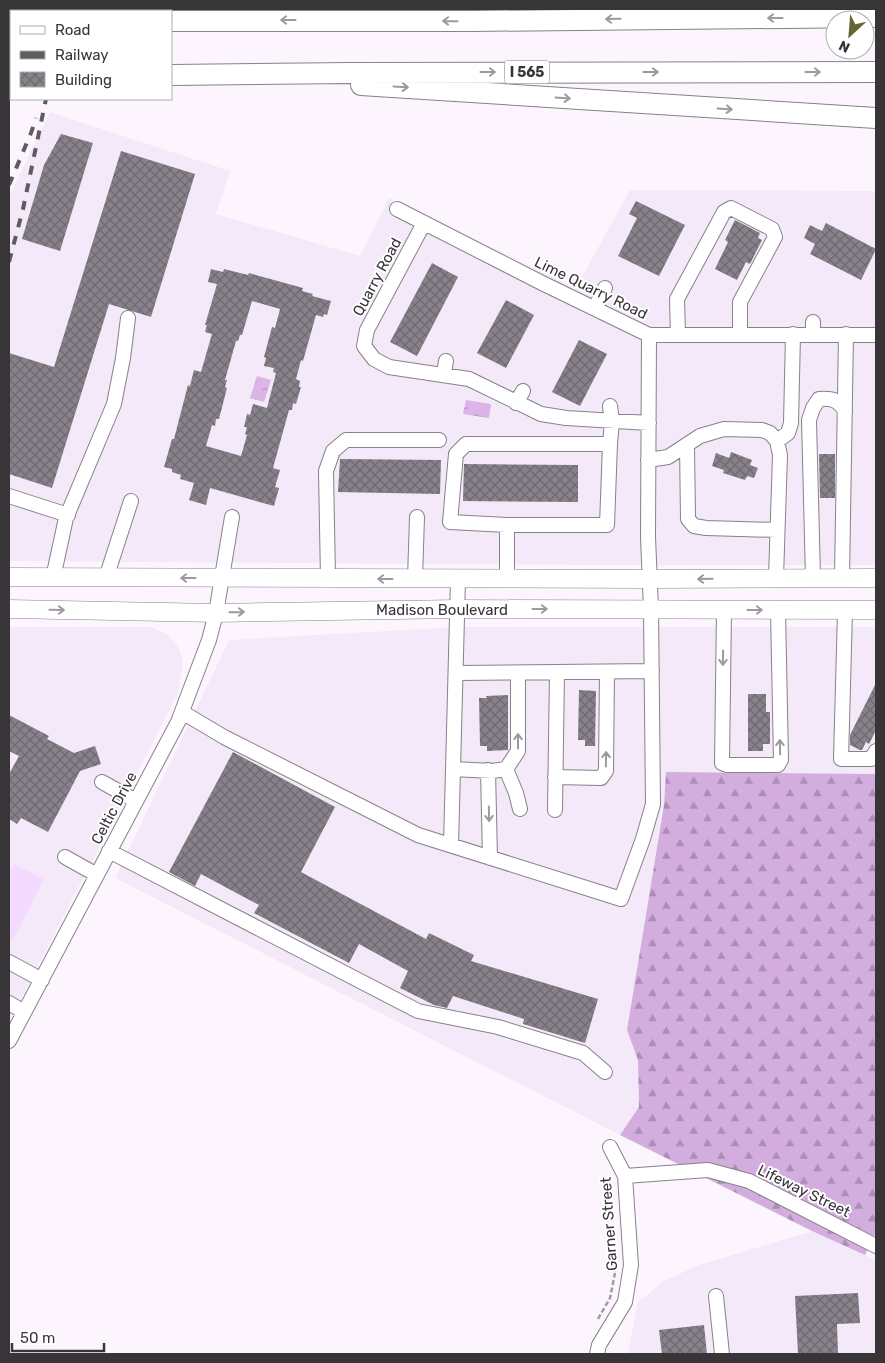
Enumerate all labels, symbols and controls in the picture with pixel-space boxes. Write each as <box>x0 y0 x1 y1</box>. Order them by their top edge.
legend <box>10 10 172 100</box>
north arrow <box>825 10 875 60</box>
one-way arrow <box>767 13 784 23</box>
one-way arrow <box>605 14 621 24</box>
one-way arrow <box>280 15 296 25</box>
one-way arrow <box>442 16 458 25</box>
text: Road <box>55 21 91 39</box>
text: N <box>836 36 853 56</box>
text: Railway <box>55 46 109 64</box>
road number: I 565 <box>504 61 550 84</box>
one-way arrow <box>480 67 496 77</box>
one-way arrow <box>642 67 659 77</box>
one-way arrow <box>805 67 821 77</box>
text: Building <box>55 71 112 89</box>
one-way arrow <box>392 83 408 92</box>
one-way arrow <box>554 94 570 103</box>
one-way arrow <box>717 104 733 113</box>
street label: Quarry Road <box>349 235 405 319</box>
street label: Lime Quarry Road <box>532 253 650 323</box>
one-way arrow <box>180 573 196 583</box>
one-way arrow <box>377 574 394 584</box>
one-way arrow <box>697 574 714 584</box>
street label: Madison Boulevard <box>376 601 508 619</box>
one-way arrow <box>532 604 548 614</box>
one-way arrow <box>49 605 65 615</box>
one-way arrow <box>746 605 763 615</box>
one-way arrow <box>229 608 245 617</box>
one-way arrow <box>718 650 728 666</box>
one-way arrow <box>513 734 523 750</box>
one-way arrow <box>776 739 785 755</box>
one-way arrow <box>601 751 611 768</box>
street label: Celtic Drive <box>87 769 141 847</box>
one-way arrow <box>484 806 494 822</box>
street label: Lifeway Street <box>755 1161 853 1221</box>
street label: Garner Street <box>597 1176 621 1272</box>
scale bar <box>12 1320 105 1352</box>
text: 50 m <box>20 1329 55 1347</box>

